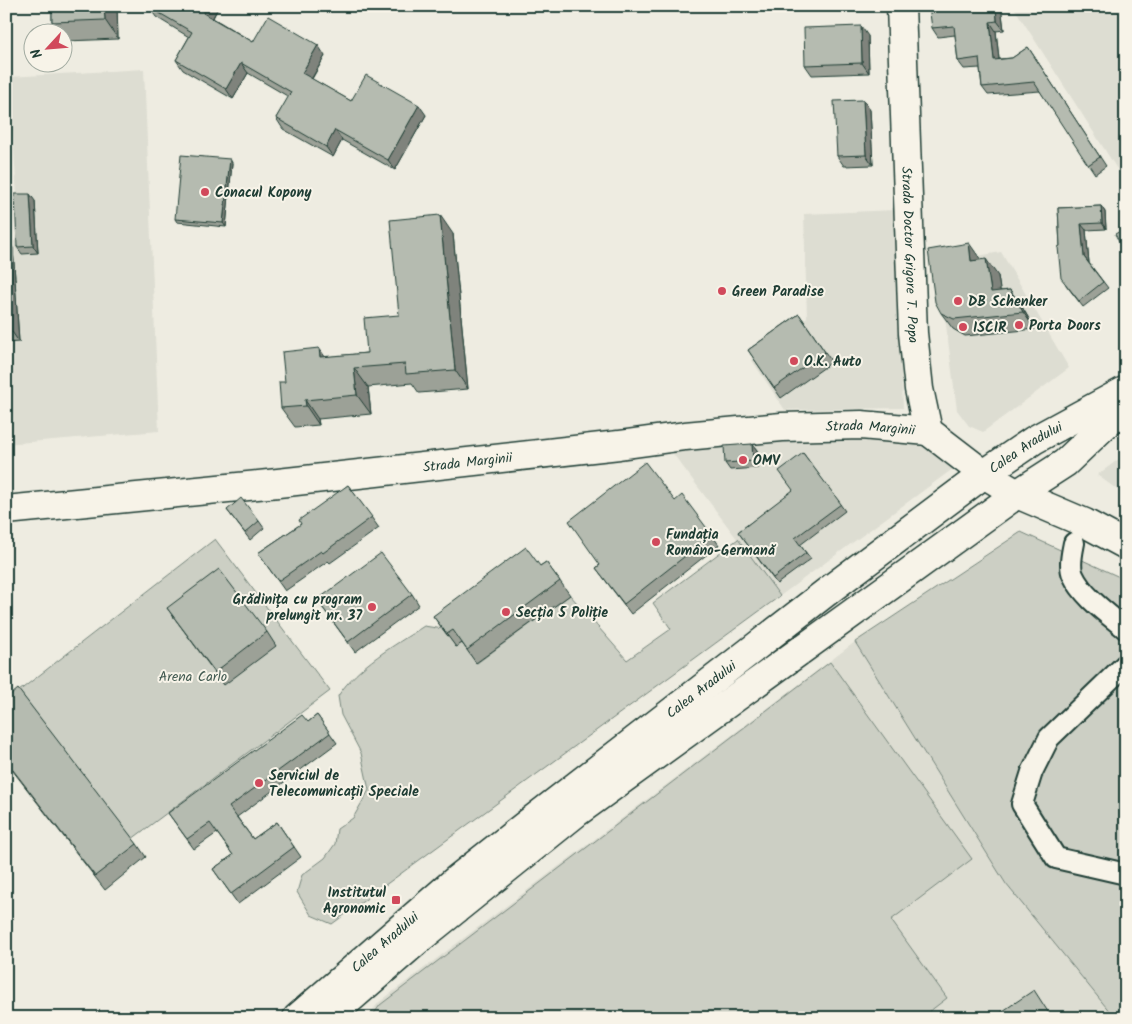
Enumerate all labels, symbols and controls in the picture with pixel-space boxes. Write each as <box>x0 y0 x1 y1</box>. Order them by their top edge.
north arrow <box>22 22 72 72</box>
text: N <box>25 44 49 62</box>
street label: Strada Doctor Grigore T. Popa <box>895 166 924 344</box>
place label: Conacul Kopony <box>215 182 312 204</box>
marker: Conacul Kopony <box>199 186 211 198</box>
place label: Green Paradise <box>732 281 824 303</box>
marker: Green Paradise <box>716 285 728 297</box>
place label: DB Schenker <box>968 291 1048 313</box>
marker: DB Schenker <box>952 295 964 307</box>
place label: Porta Doors <box>1029 315 1101 337</box>
place label: ISCIR <box>973 317 1007 339</box>
marker: Porta Doors <box>1013 319 1025 331</box>
marker: ISCIR <box>957 321 969 333</box>
place label: O.K. Auto <box>804 351 862 373</box>
marker: O.K. Auto <box>788 355 800 367</box>
street label: Strada Marginii <box>825 415 917 442</box>
street label: Calea Aradului <box>985 416 1067 480</box>
street label: Strada Marginii <box>422 447 514 479</box>
place label: OMV <box>753 450 781 472</box>
marker: OMV <box>737 454 749 466</box>
place label: Fundația Româno-Germană <box>666 524 777 562</box>
marker: Fundația Româno-Germană <box>650 536 662 548</box>
place label: Grădinița cu program prelungit nr. 37 <box>233 589 363 627</box>
marker: Grădinița cu program prelungit nr. 37 <box>366 601 378 613</box>
place label: Secția 5 Poliție <box>516 602 608 624</box>
marker: Secția 5 Poliție <box>500 606 512 618</box>
street label: Calea Aradului <box>662 655 742 724</box>
park label: Arena Carlo <box>159 666 227 688</box>
place label: Serviciul de Telecomunicații Speciale <box>269 765 419 803</box>
marker: Serviciul de Telecomunicații Speciale <box>253 777 265 789</box>
place label: Institutul Agronomic <box>323 882 386 920</box>
marker: Institutul Agronomic <box>390 894 402 906</box>
street label: Calea Aradului <box>346 906 425 978</box>

